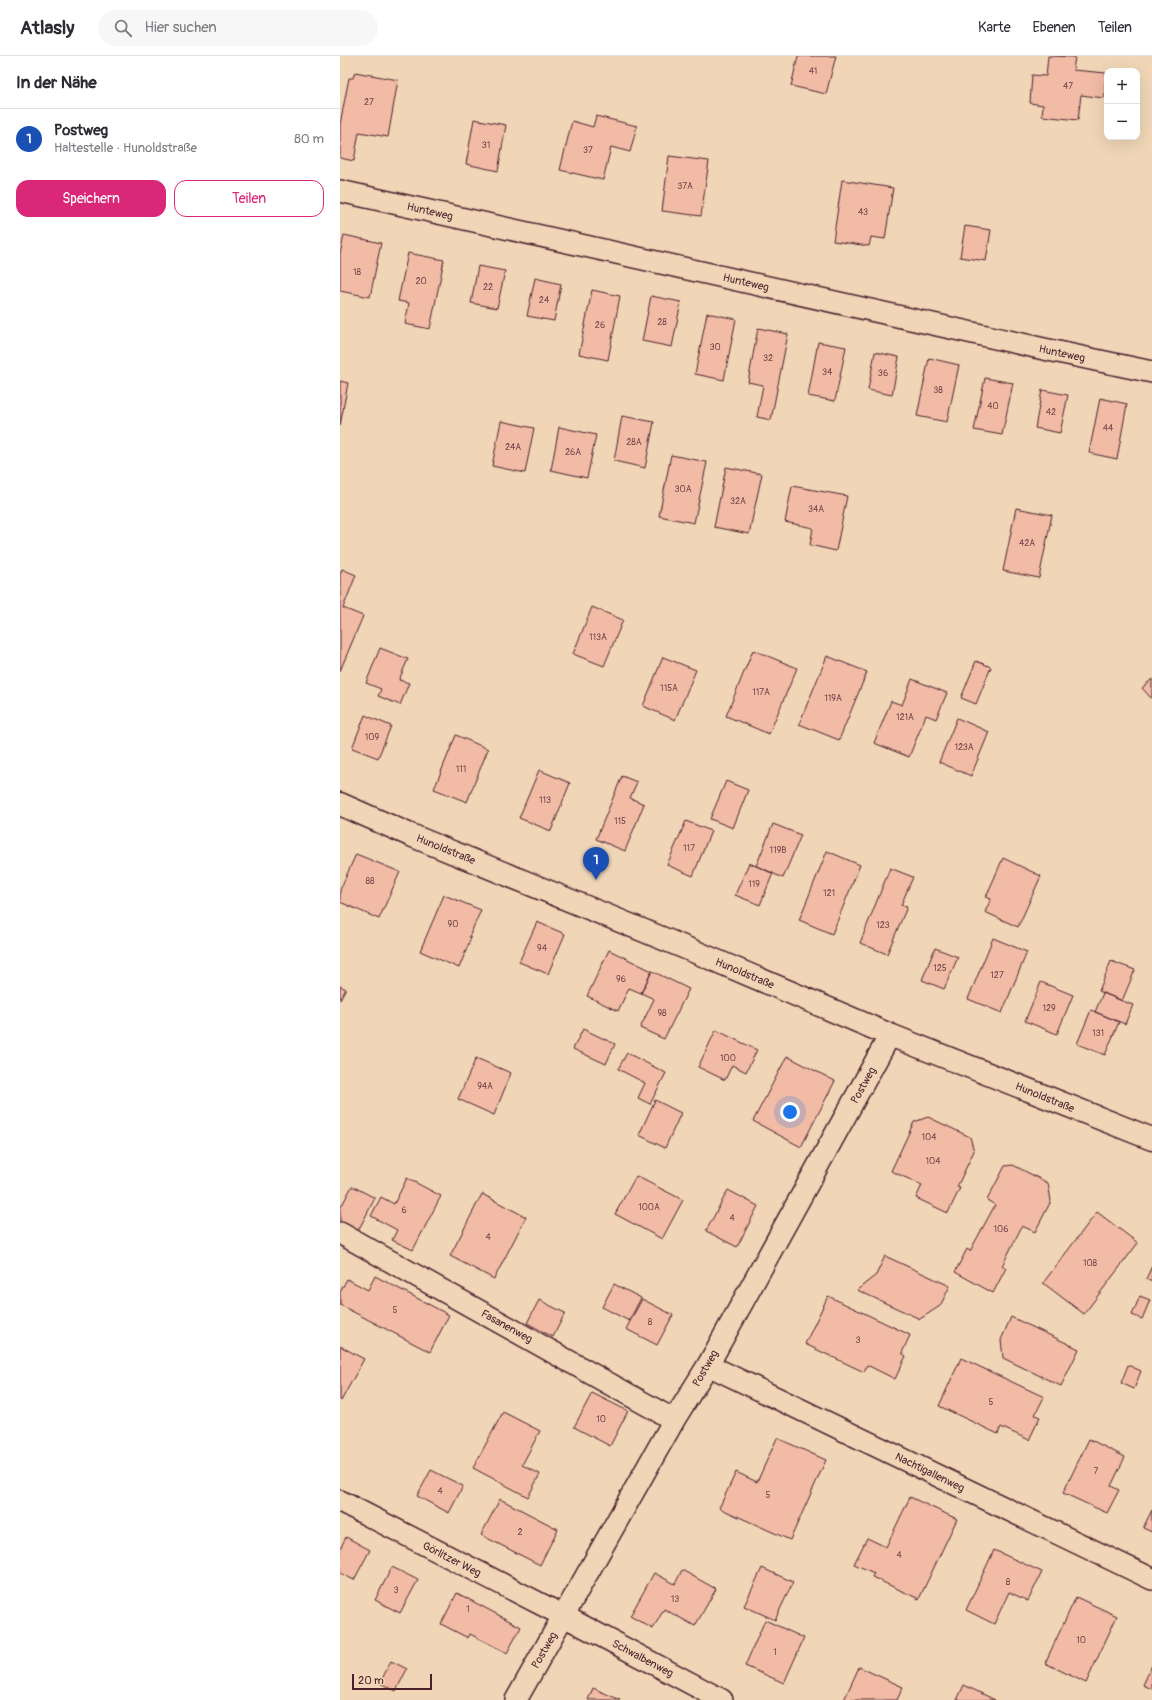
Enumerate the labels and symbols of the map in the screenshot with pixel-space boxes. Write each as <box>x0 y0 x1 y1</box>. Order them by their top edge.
house number: 41 <box>809 66 817 77</box>
house number: 47 <box>1063 81 1073 92</box>
house number: 27 <box>364 97 374 108</box>
house number: 31 <box>482 140 490 151</box>
house number: 37 <box>583 145 593 156</box>
house number: 37A <box>677 181 693 192</box>
street label: Hunteweg <box>406 200 455 223</box>
house number: 43 <box>858 207 868 218</box>
house number: 18 <box>353 267 361 278</box>
street label: Hunteweg <box>722 271 771 294</box>
house number: 20 <box>415 276 427 287</box>
house number: 22 <box>483 282 493 293</box>
house number: 24 <box>539 295 550 306</box>
house number: 28 <box>657 317 667 328</box>
house number: 26 <box>595 320 605 331</box>
house number: 30 <box>709 342 721 353</box>
street label: Hunteweg <box>1038 342 1087 365</box>
house number: 32 <box>763 353 773 364</box>
house number: 34 <box>822 367 833 378</box>
house number: 36 <box>878 368 888 379</box>
house number: 38 <box>933 385 943 396</box>
house number: 40 <box>987 401 999 412</box>
house number: 42 <box>1046 407 1056 418</box>
house number: 44 <box>1103 423 1114 434</box>
house number: 28A <box>626 437 642 448</box>
house number: 24A <box>505 442 521 453</box>
house number: 26A <box>565 447 581 458</box>
house number: 30A <box>674 484 692 495</box>
house number: 32A <box>730 496 746 507</box>
house number: 34A <box>808 504 824 515</box>
house number: 42A <box>1019 538 1035 549</box>
house number: 113A <box>589 632 607 643</box>
house number: 115A <box>660 683 678 694</box>
house number: 117A <box>752 687 770 698</box>
house number: 119A <box>824 693 842 704</box>
house number: 121A <box>896 712 914 723</box>
house number: 109 <box>365 732 380 743</box>
house number: 123A <box>954 742 974 753</box>
house number: 111 <box>456 764 466 775</box>
house number: 113 <box>539 795 551 806</box>
house number: 115 <box>614 816 626 827</box>
street label: Hunoldstraße <box>414 832 478 867</box>
house number: 117 <box>683 843 695 854</box>
house number: 119B <box>770 845 786 856</box>
pin: 1 <box>583 847 609 880</box>
house number: 88 <box>365 876 375 887</box>
house number: 119 <box>748 879 760 890</box>
house number: 121 <box>823 888 835 899</box>
house number: 90 <box>448 919 458 930</box>
house number: 123 <box>876 920 890 931</box>
house number: 94 <box>537 943 548 954</box>
street label: Hunoldstraße <box>713 955 777 992</box>
house number: 125 <box>933 963 947 974</box>
house number: 127 <box>990 970 1004 981</box>
house number: 96 <box>616 974 626 985</box>
house number: 129 <box>1042 1003 1056 1014</box>
house number: 98 <box>657 1008 667 1019</box>
house number: 131 <box>1092 1028 1104 1039</box>
house number: 100 <box>720 1053 736 1064</box>
street label: Postweg <box>848 1064 879 1106</box>
street label: Hunoldstraße <box>1013 1080 1077 1115</box>
house number: 94A <box>477 1081 493 1092</box>
your location <box>780 1102 800 1122</box>
house number: 104 <box>922 1132 937 1143</box>
house number: 104 <box>926 1156 941 1167</box>
house number: 100A <box>638 1202 660 1213</box>
house number: 6 <box>401 1205 407 1216</box>
house number: 4 <box>729 1213 735 1224</box>
house number: 106 <box>994 1224 1008 1235</box>
house number: 4 <box>485 1232 491 1243</box>
house number: 108 <box>1083 1258 1098 1269</box>
house number: 5 <box>393 1305 398 1316</box>
street label: Fasanenweg <box>479 1307 535 1346</box>
house number: 8 <box>648 1317 653 1328</box>
house number: 3 <box>855 1335 861 1346</box>
street label: Postweg <box>690 1347 721 1389</box>
house number: 5 <box>989 1397 994 1408</box>
house number: 10 <box>596 1414 606 1425</box>
street label: Nachtigallenweg <box>893 1450 967 1495</box>
house number: 7 <box>1094 1466 1099 1477</box>
house number: 4 <box>437 1486 443 1497</box>
house number: 5 <box>766 1490 771 1501</box>
house number: 2 <box>517 1527 523 1538</box>
street label: Görlitzer Weg <box>420 1539 484 1580</box>
house number: 4 <box>896 1550 902 1561</box>
house number: 8 <box>1006 1577 1011 1588</box>
house number: 3 <box>393 1585 399 1596</box>
house number: 13 <box>671 1594 679 1605</box>
house number: 1 <box>466 1604 470 1615</box>
street label: Postweg <box>529 1629 560 1671</box>
house number: 10 <box>1076 1635 1086 1646</box>
street label: Schwalbenweg <box>610 1637 676 1680</box>
house number: 1 <box>773 1647 777 1658</box>
scale bar <box>352 1672 432 1691</box>

